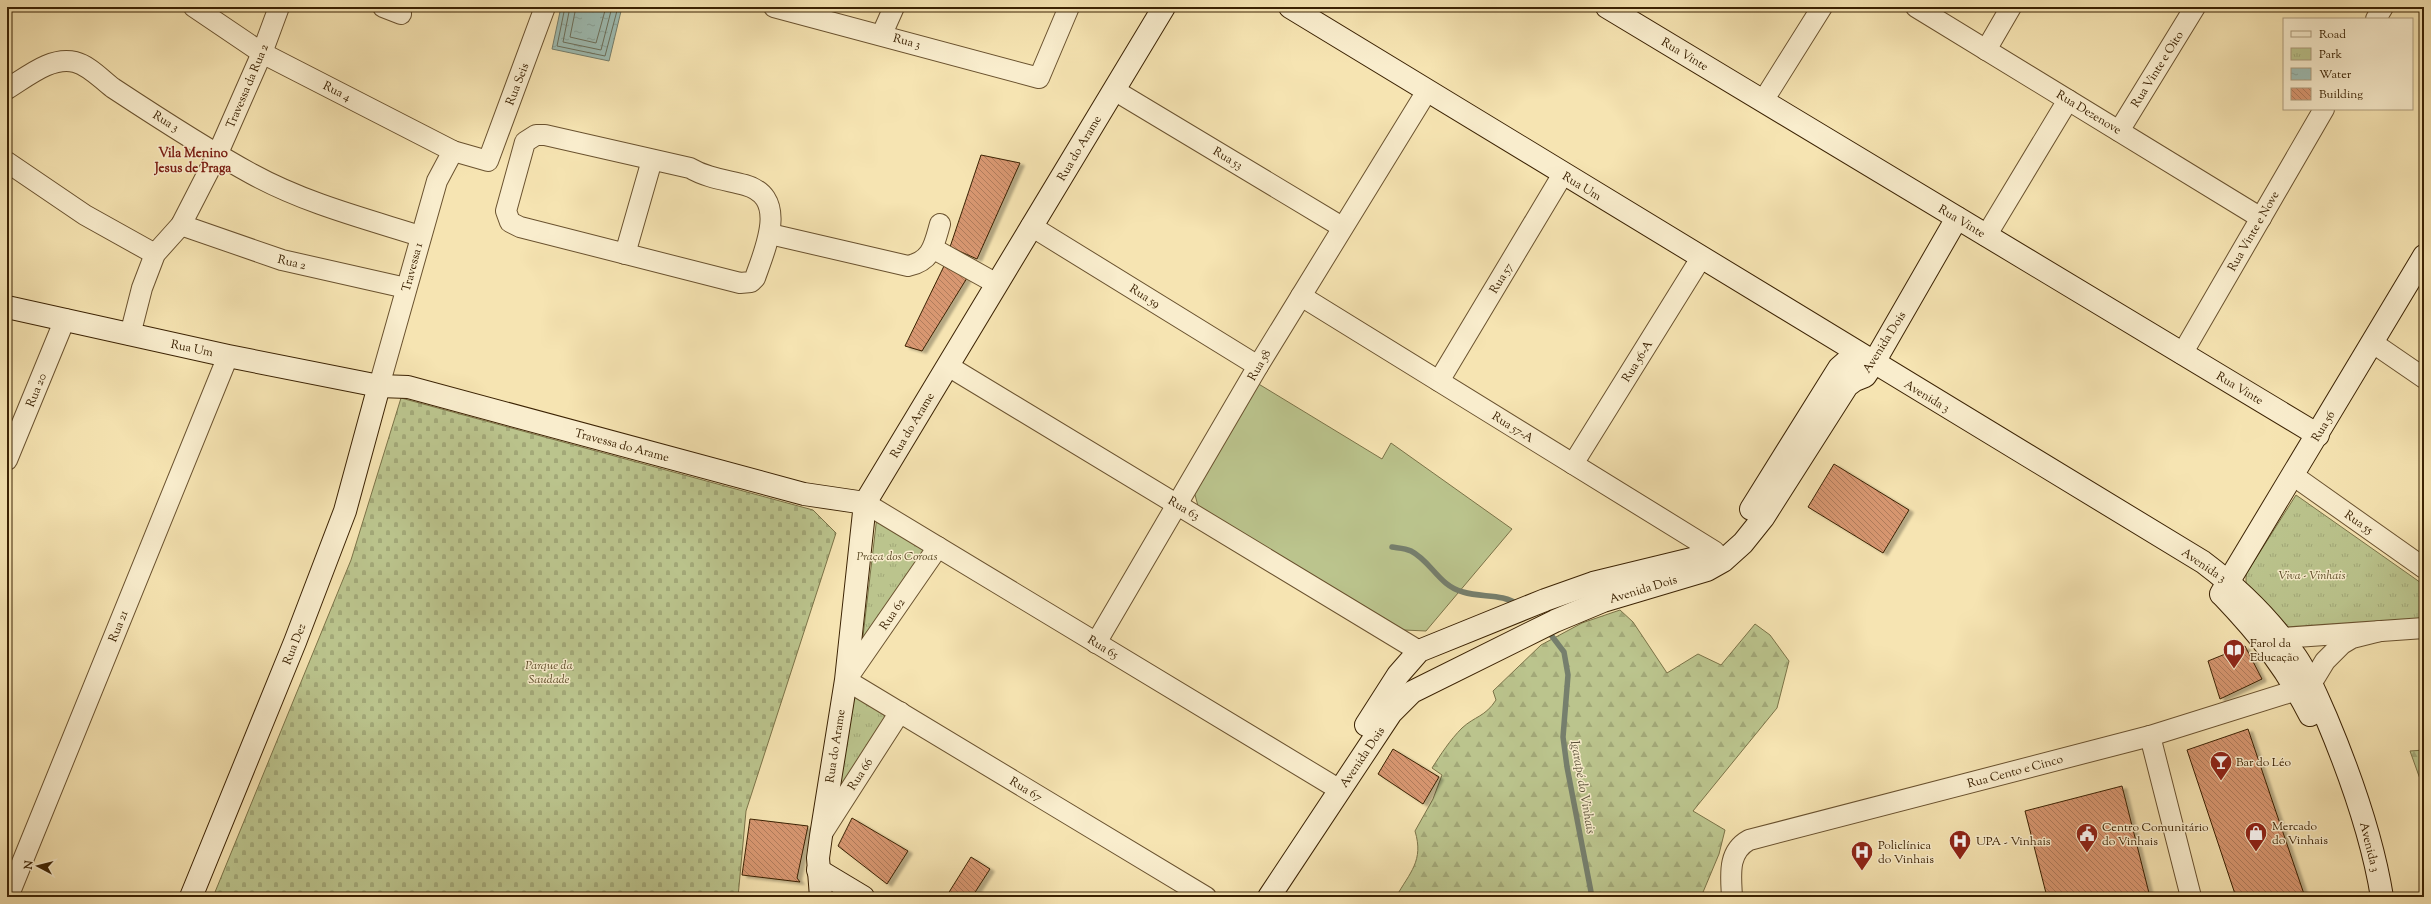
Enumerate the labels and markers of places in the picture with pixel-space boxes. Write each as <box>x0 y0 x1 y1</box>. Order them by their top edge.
place label: Farol da Educação <box>2250 635 2299 667</box>
library icon: Farol da Educação <box>2221 637 2247 670</box>
bar icon: Bar do Léo <box>2208 749 2234 782</box>
place label: Bar do Léo <box>2236 754 2292 772</box>
place label: Mercado do Vinhais <box>2272 818 2328 850</box>
place label: Centro Comunitário do Vinhais <box>2102 819 2209 851</box>
shop icon: Mercado do Vinhais <box>2243 820 2269 853</box>
public building icon: Centro Comunitário do Vinhais <box>2074 821 2100 854</box>
hospital icon: UPA - Vinhais <box>1947 828 1973 861</box>
place label: UPA - Vinhais <box>1976 833 2051 851</box>
place label: Policlínica do Vinhais <box>1878 837 1934 869</box>
hospital icon: Policlínica do Vinhais <box>1849 839 1875 872</box>

